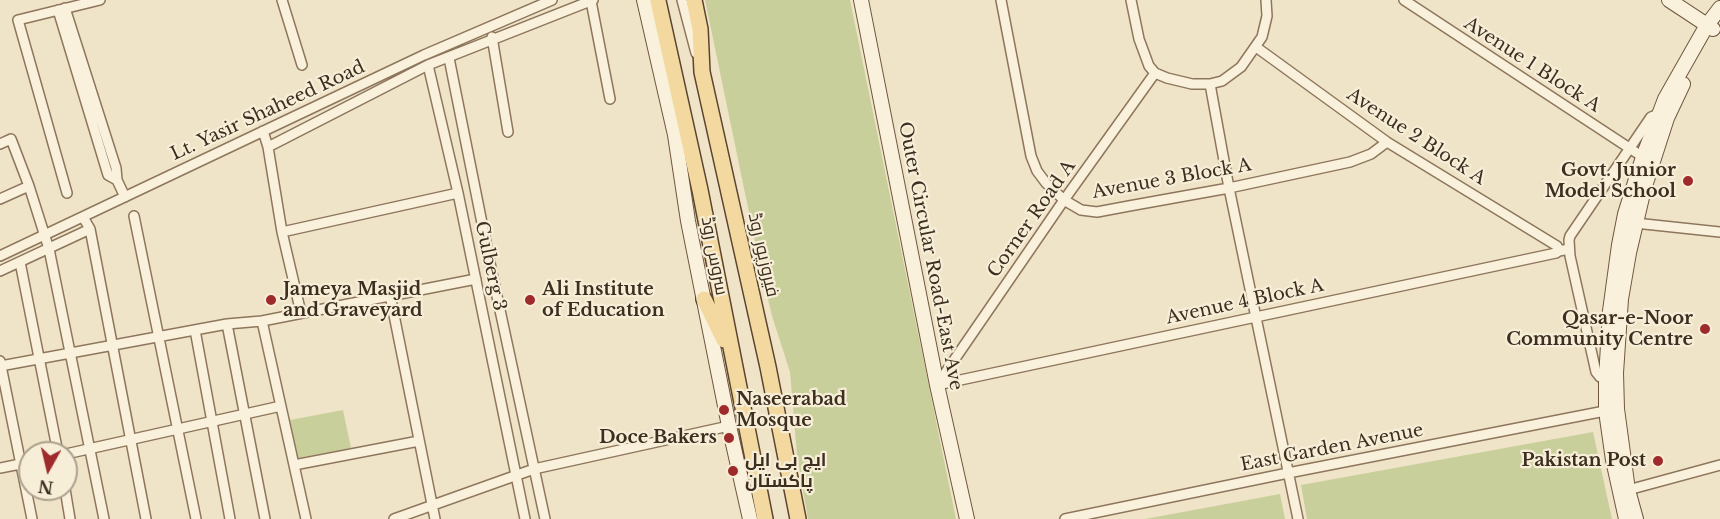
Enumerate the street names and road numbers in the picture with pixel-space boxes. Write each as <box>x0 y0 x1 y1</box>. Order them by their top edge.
street label: Avenue 1 Block A <box>1460 13 1604 117</box>
street label: Lt. Yasir Shaheed Road <box>168 57 368 165</box>
street label: Avenue 2 Block A <box>1343 84 1489 190</box>
street label: Outer Circular Road-East Ave <box>893 120 967 392</box>
street label: Avenue 3 Block A <box>1091 154 1253 204</box>
street label: Corner Road A <box>984 156 1080 282</box>
street label: فیروزپور روڈ <box>743 211 783 299</box>
street label: سروس روڈ <box>696 215 732 297</box>
street label: Gulberg 3 <box>470 219 510 313</box>
street label: Avenue 4 Block A <box>1164 275 1326 329</box>
street label: East Garden Avenue <box>1239 420 1425 476</box>

